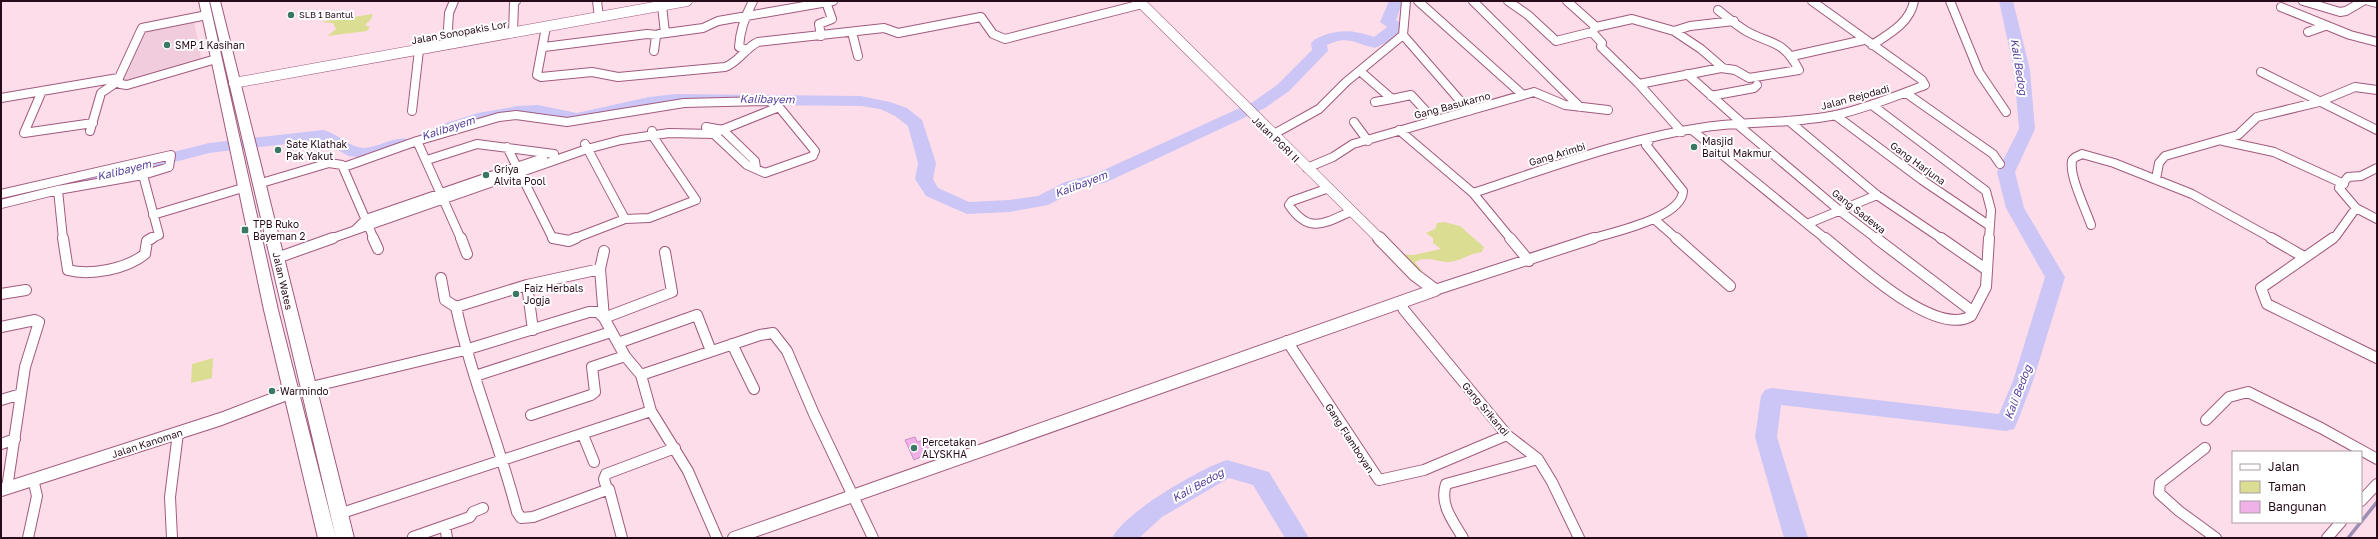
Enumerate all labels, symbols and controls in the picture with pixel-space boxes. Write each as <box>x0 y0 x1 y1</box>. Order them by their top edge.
place label: SLB 1 Bantul <box>299 9 353 20</box>
marker: SLB 1 Bantul <box>286 10 296 20</box>
street label: Jalan Sonopakis Lor <box>410 18 508 46</box>
water label: Kali Bedog <box>2008 38 2031 97</box>
place label: SMP 1 Kasihan <box>175 39 245 51</box>
marker: SMP 1 Kasihan <box>162 40 172 50</box>
street label: Jalan Rejodadi <box>1819 82 1891 112</box>
street label: Gang Basukarno <box>1413 89 1491 121</box>
water label: Kalibayem <box>739 92 796 107</box>
water label: Kalibayem <box>420 112 478 143</box>
street label: Jalan PGRI II <box>1250 113 1302 165</box>
place label: Masjid Baitul Makmur <box>1702 135 1772 159</box>
place label: Sate Klathak Pak Yakut <box>286 138 348 162</box>
street label: Gang Harjuna <box>1888 139 1948 187</box>
street label: Gang Arimbi <box>1527 140 1587 168</box>
marker: Masjid Baitul Makmur <box>1689 142 1699 152</box>
marker: Sate Klathak Pak Yakut <box>273 145 283 155</box>
water label: Kalibayem <box>96 156 154 183</box>
place label: Griya Alvita Pool <box>494 163 546 187</box>
water label: Kalibayem <box>1053 167 1110 200</box>
marker: Griya Alvita Pool <box>481 170 491 180</box>
street label: Gang Sadewa <box>1830 186 1888 236</box>
place label: TPB Ruko Bayeman 2 <box>253 218 305 242</box>
marker: TPB Ruko Bayeman 2 <box>240 225 250 235</box>
street label: Jalan Wates <box>271 251 295 311</box>
place label: Faiz Herbals Jogja <box>524 282 583 306</box>
marker: Faiz Herbals Jogja <box>511 289 521 299</box>
water label: Kali Bedog <box>2001 362 2035 421</box>
street label: Gang Srikandi <box>1460 380 1512 438</box>
place label: Warmindo <box>280 385 329 397</box>
marker: Warmindo <box>267 386 277 396</box>
street label: Gang Flamboyan <box>1323 401 1377 475</box>
street label: Jalan Kanoman <box>110 426 184 460</box>
place label: Percetakan ALYSKHA <box>922 436 976 460</box>
marker: Percetakan ALYSKHA <box>909 443 919 453</box>
legend <box>2232 451 2362 523</box>
text: Jalan <box>2268 459 2299 474</box>
water label: Kali Bedog <box>1170 465 1227 505</box>
text: Taman <box>2268 479 2306 494</box>
text: Bangunan <box>2268 499 2326 514</box>

